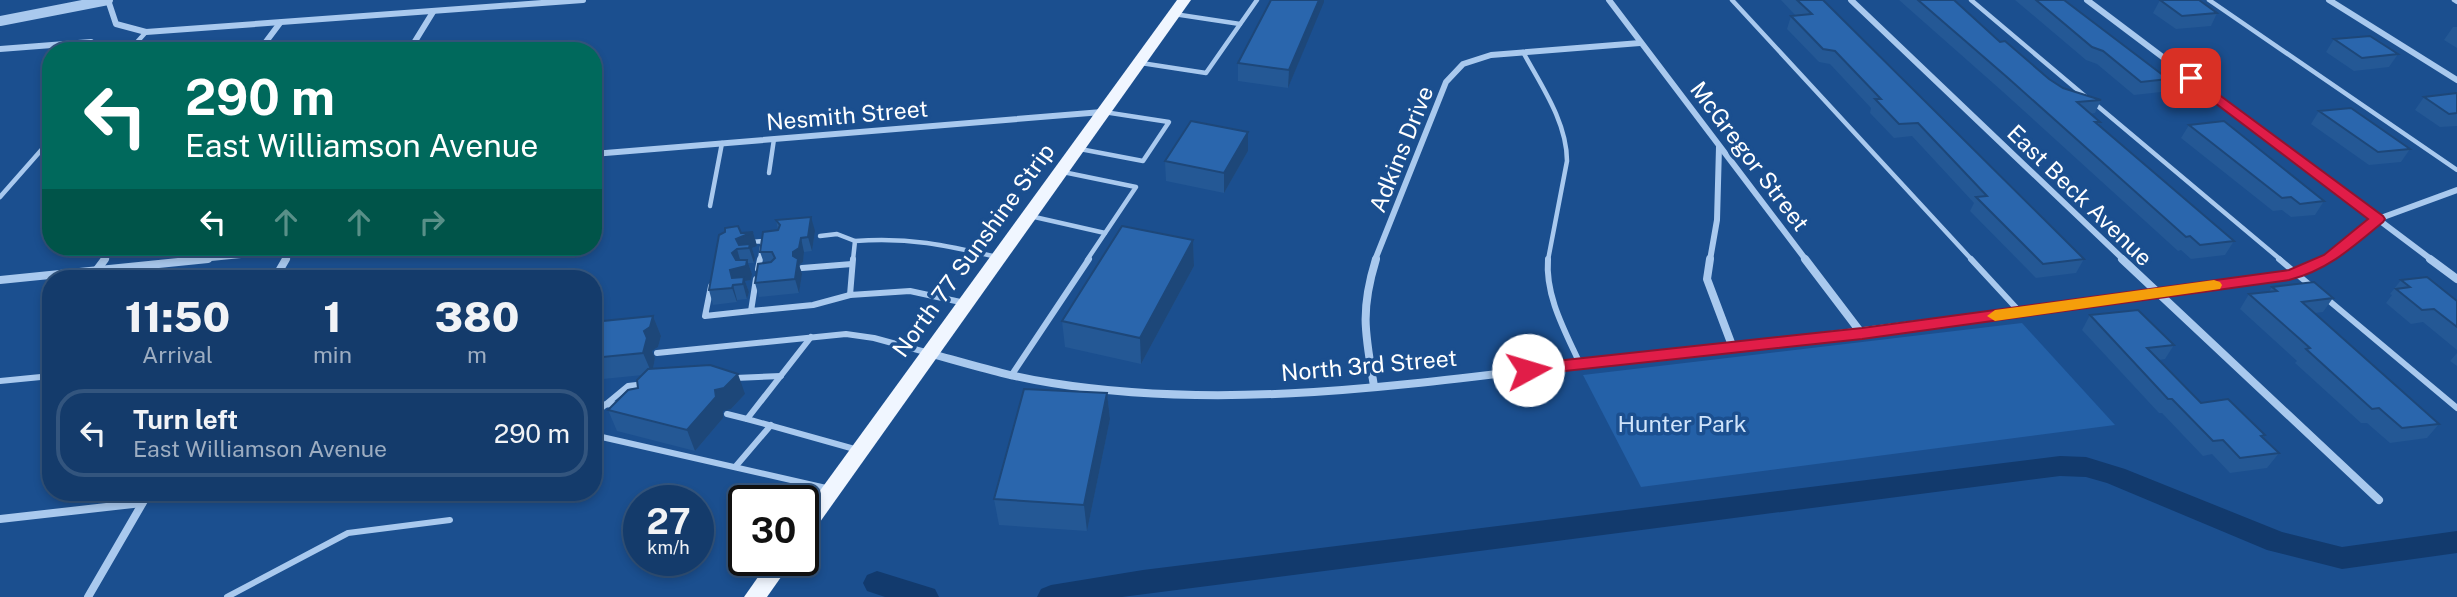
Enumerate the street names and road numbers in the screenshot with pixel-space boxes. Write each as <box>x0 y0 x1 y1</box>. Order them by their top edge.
street label: McGregor Street <box>1685 76 1815 236</box>
street label: Adkins Drive <box>1363 82 1439 216</box>
street label: Nesmith Street <box>765 94 929 136</box>
street label: East Beck Avenue <box>2002 119 2158 271</box>
street label: North 77 Sunshine Strip <box>887 138 1059 362</box>
street label: North 3rd Street <box>1280 344 1458 386</box>

